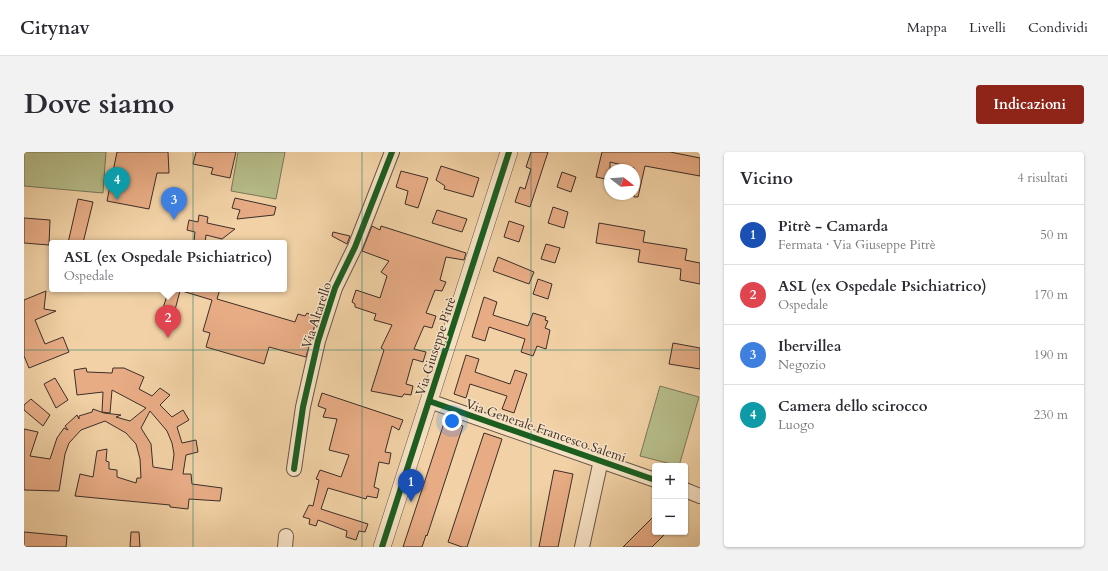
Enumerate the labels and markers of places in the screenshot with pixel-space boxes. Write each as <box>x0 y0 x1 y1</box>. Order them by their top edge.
pin: 4 <box>104 167 130 200</box>
pin: 3 <box>161 187 187 220</box>
pin: 2 <box>155 305 181 338</box>
pin: 1 <box>398 469 424 502</box>

